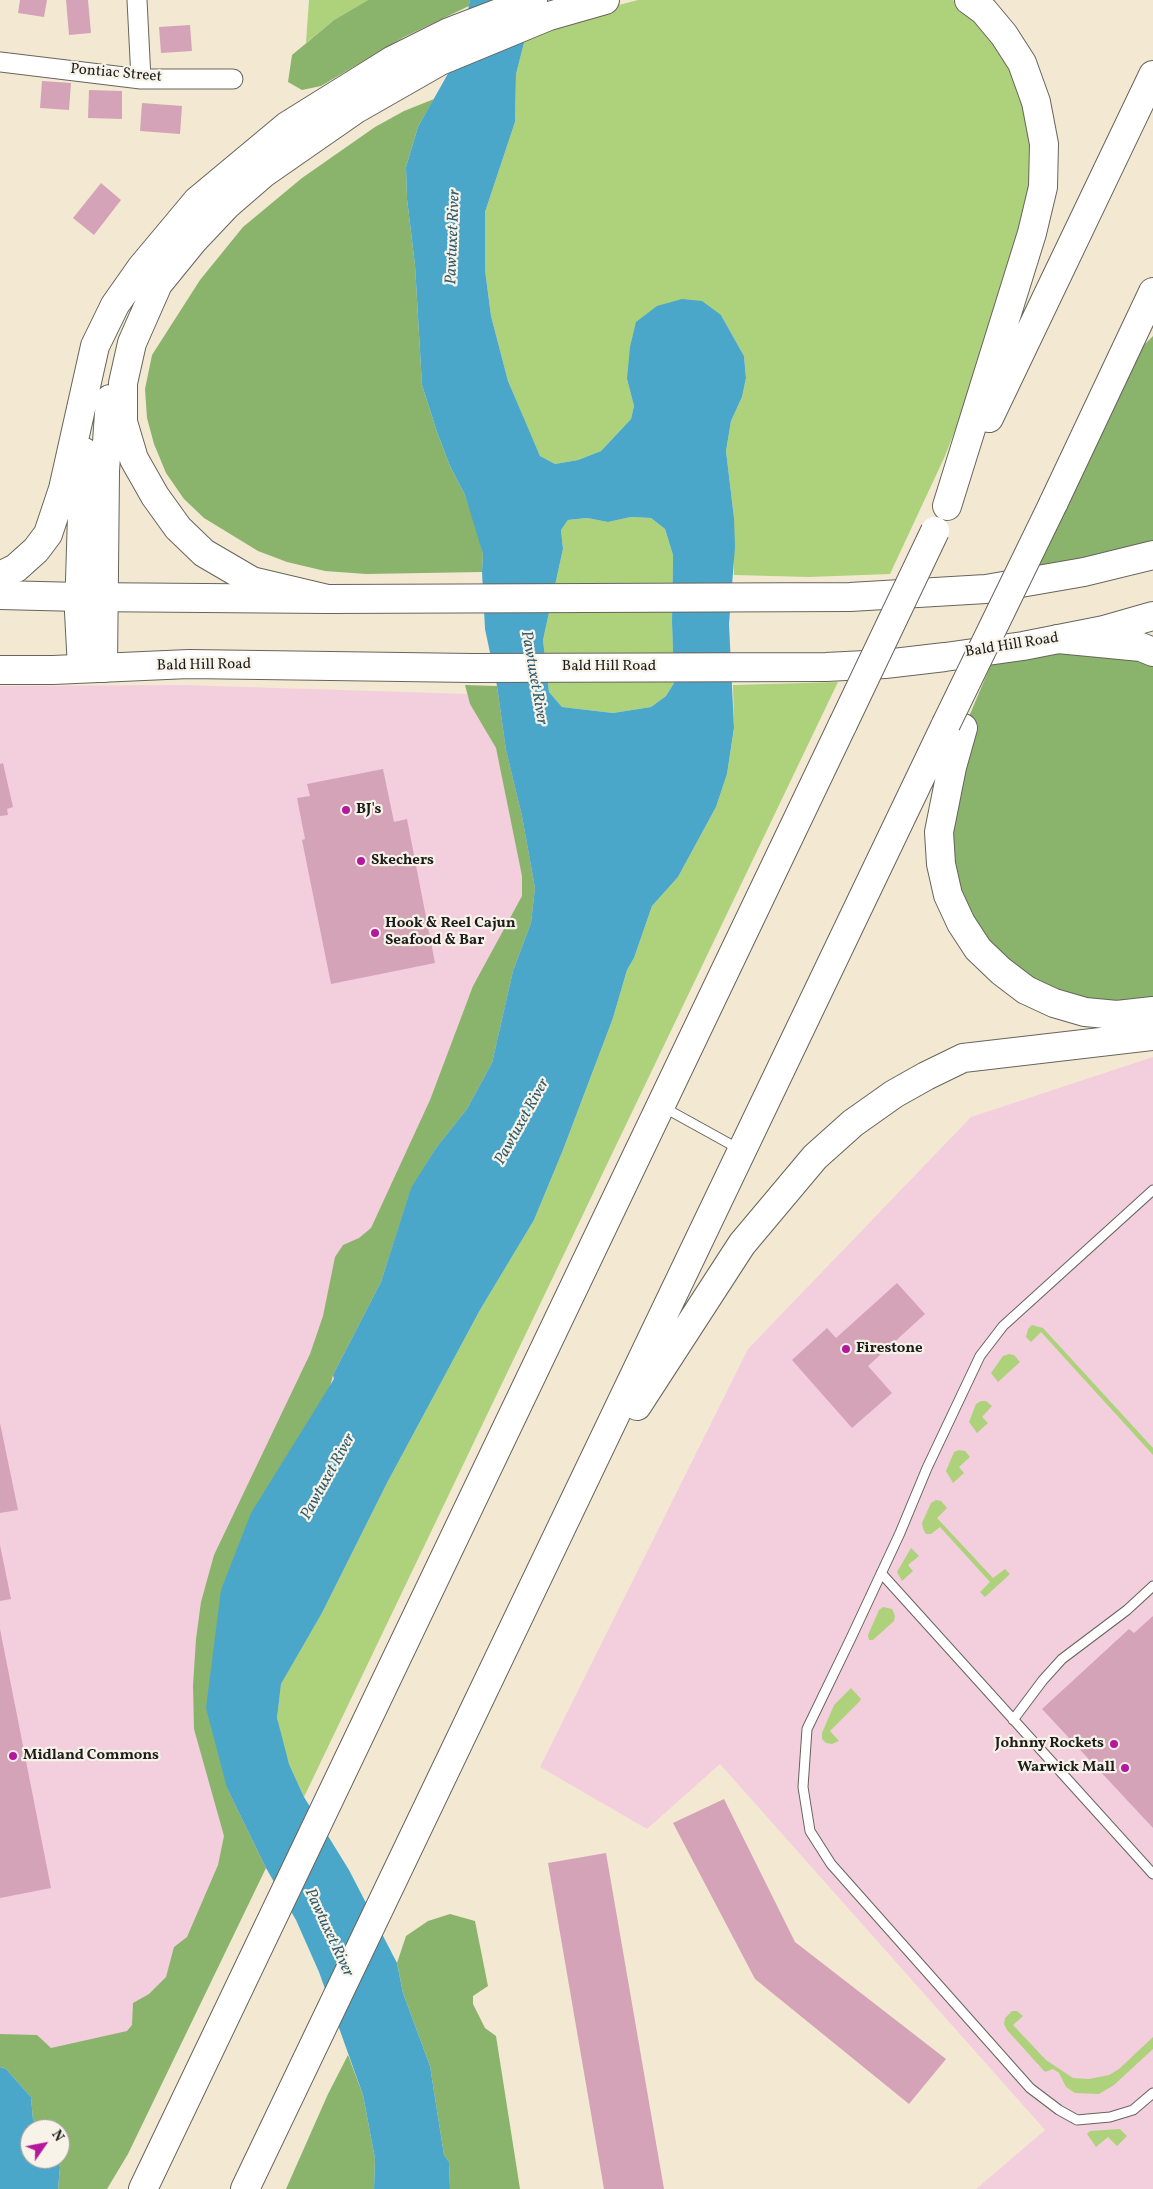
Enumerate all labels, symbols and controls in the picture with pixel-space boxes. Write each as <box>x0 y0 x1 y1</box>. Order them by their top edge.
street label: Pontiac Street <box>70 61 162 87</box>
water label: Pawtuxet River <box>443 189 465 285</box>
water label: Pawtuxet River <box>515 629 551 727</box>
street label: Bald Hill Road <box>964 630 1060 662</box>
street label: Bald Hill Road <box>157 656 251 676</box>
street label: Bald Hill Road <box>562 658 656 676</box>
place label: BJ's <box>356 801 381 819</box>
marker: BJ's <box>340 804 352 816</box>
place label: Skechers <box>371 852 434 870</box>
marker: Skechers <box>355 855 367 867</box>
place label: Hook & Reel Cajun Seafood & Bar <box>385 915 516 950</box>
marker: Hook & Reel Cajun Seafood & Bar <box>369 927 381 939</box>
water label: Pawtuxet River <box>491 1076 555 1168</box>
place label: Firestone <box>856 1340 923 1358</box>
marker: Firestone <box>840 1343 852 1355</box>
water label: Pawtuxet River <box>297 1431 361 1523</box>
place label: Johnny Rockets <box>995 1735 1104 1753</box>
marker: Johnny Rockets <box>1108 1738 1120 1750</box>
place label: Midland Commons <box>23 1747 159 1765</box>
marker: Midland Commons <box>7 1750 19 1762</box>
place label: Warwick Mall <box>1017 1759 1115 1777</box>
marker: Warwick Mall <box>1119 1762 1131 1774</box>
water label: Pawtuxet River <box>299 1886 357 1980</box>
north arrow <box>20 2119 70 2169</box>
text: N <box>46 2127 68 2146</box>

